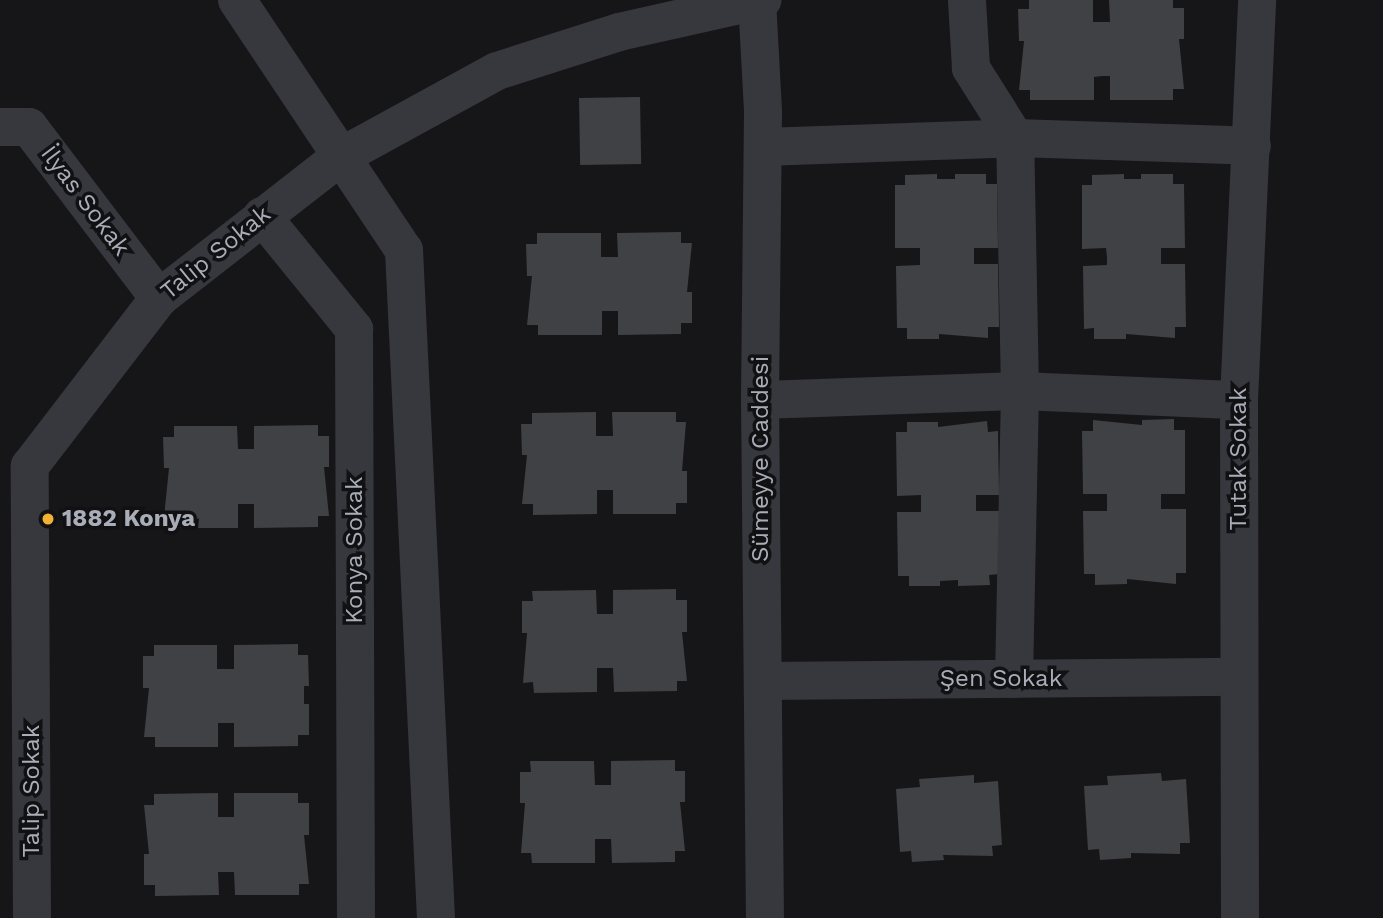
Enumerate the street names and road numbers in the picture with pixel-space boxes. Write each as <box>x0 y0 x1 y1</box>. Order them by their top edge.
street label: İlyas Sokak <box>34 140 136 262</box>
street label: Talip Sokak <box>155 200 277 306</box>
street label: Sümeyye Caddesi <box>747 356 775 562</box>
street label: Tutak Sokak <box>1225 387 1253 531</box>
street label: Konya Sokak <box>341 476 369 624</box>
street label: Şen Sokak <box>940 665 1062 693</box>
street label: Talip Sokak <box>18 725 46 857</box>

